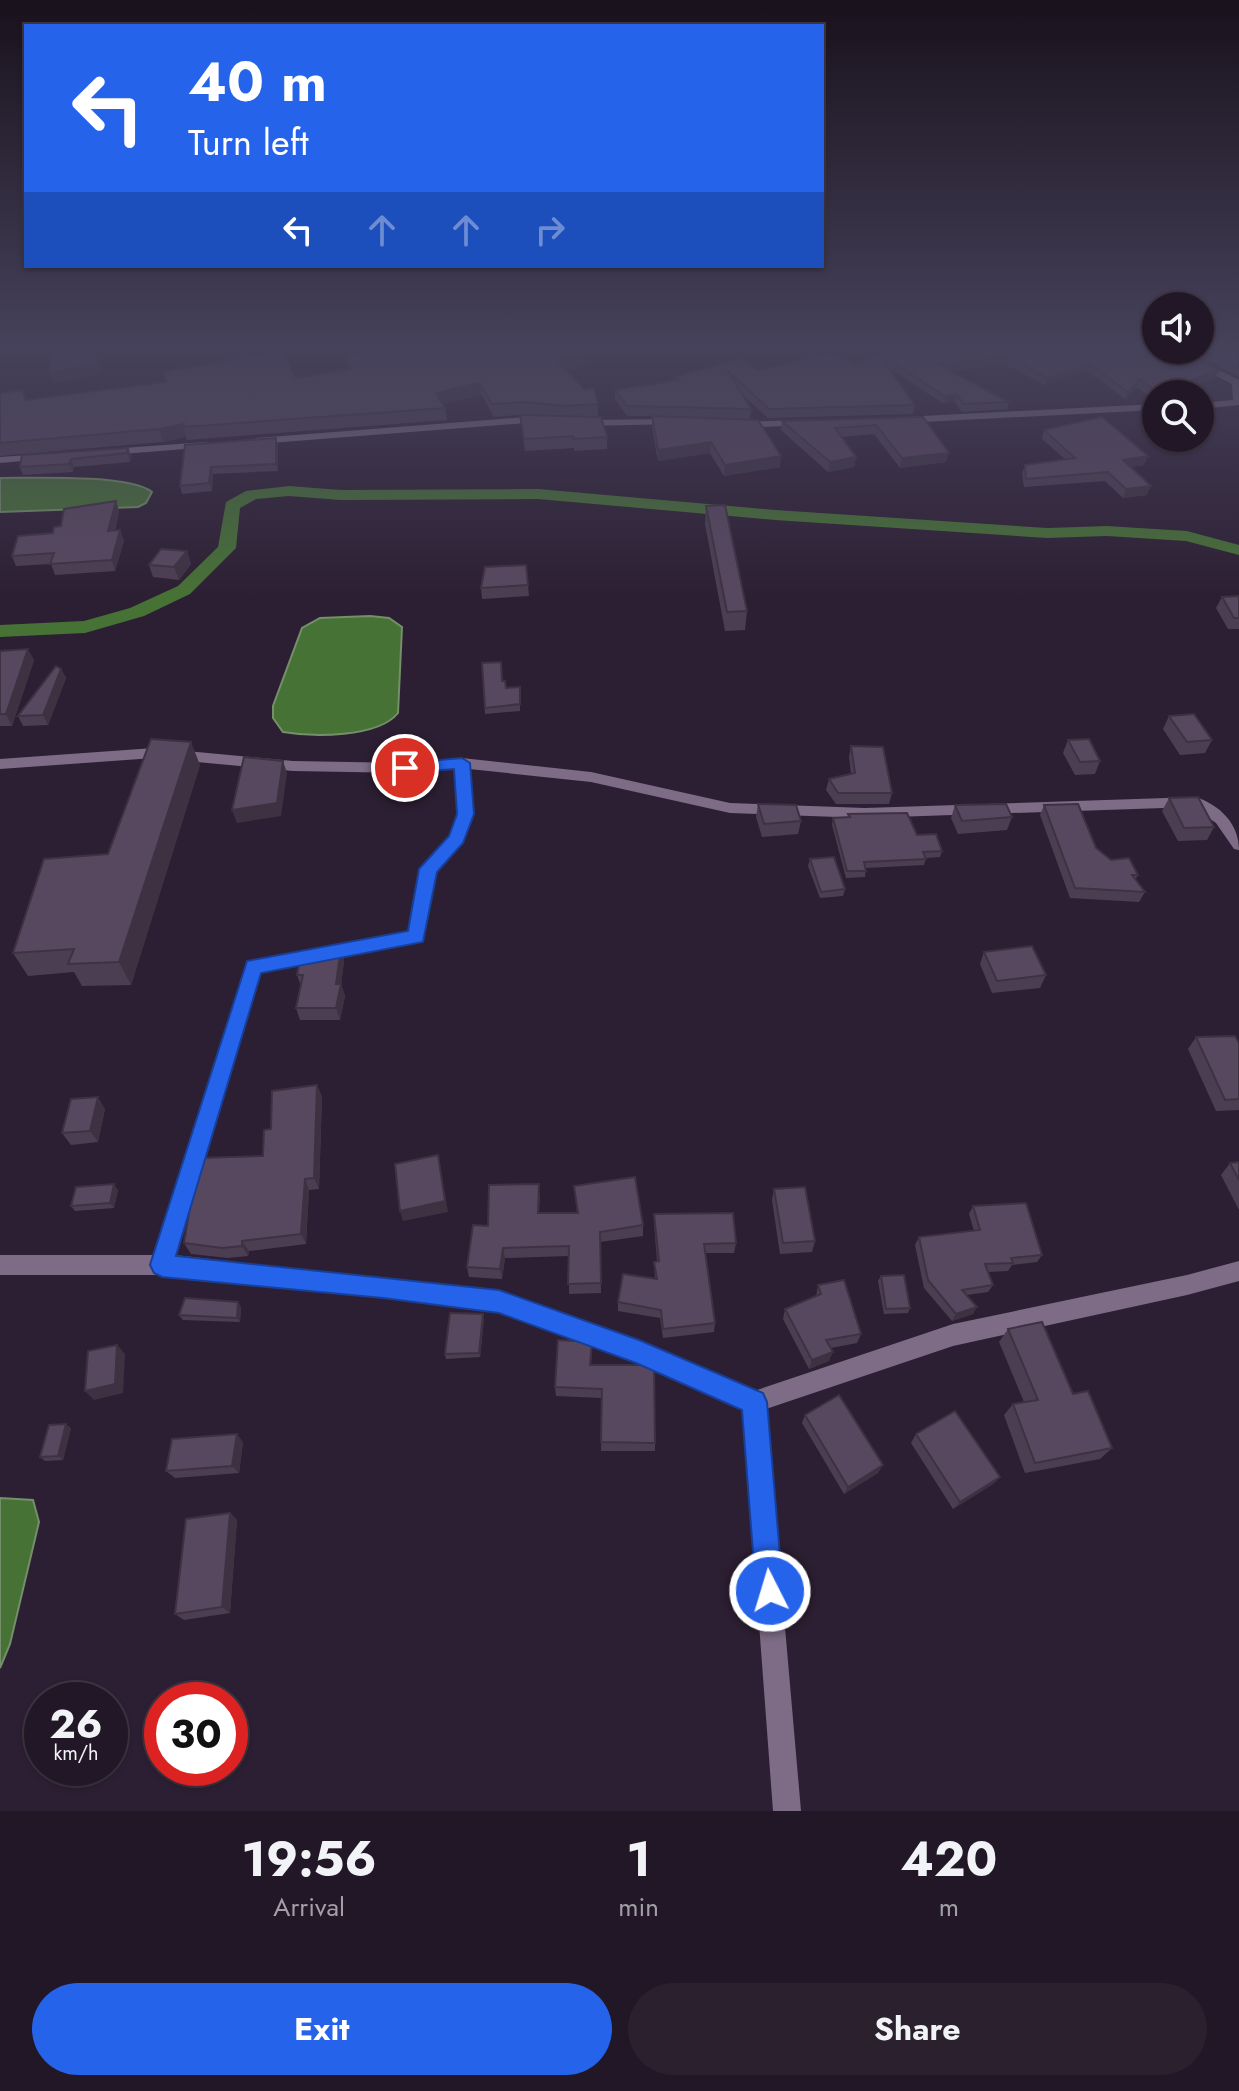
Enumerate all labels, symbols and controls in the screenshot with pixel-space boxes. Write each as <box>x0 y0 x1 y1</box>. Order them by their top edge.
text: 40 m <box>188 41 327 122</box>
icon: left <box>56 56 160 160</box>
text: Turn left <box>188 116 309 168</box>
icon: left <box>276 208 320 252</box>
icon: ahead <box>360 208 404 252</box>
icon: ahead <box>444 208 488 252</box>
icon: right <box>528 208 572 252</box>
map controls <box>1142 292 1214 452</box>
button: sound <box>1142 292 1214 364</box>
button: search <box>1142 380 1214 452</box>
pin <box>371 734 439 802</box>
icon: arrive <box>383 746 427 790</box>
position arrow <box>728 1549 812 1633</box>
speed limit sign: 30 <box>144 1682 248 1786</box>
text: 26 <box>50 1695 103 1753</box>
text: km/h <box>53 1739 99 1768</box>
text: 19:56 <box>242 1825 377 1894</box>
text: 1 <box>626 1825 651 1894</box>
text: 420 <box>901 1825 997 1894</box>
text: Arrival <box>273 1888 345 1926</box>
text: min <box>618 1888 659 1926</box>
text: m <box>939 1888 959 1926</box>
button: Exit <box>32 1983 612 2075</box>
button: Share <box>628 1983 1207 2075</box>

